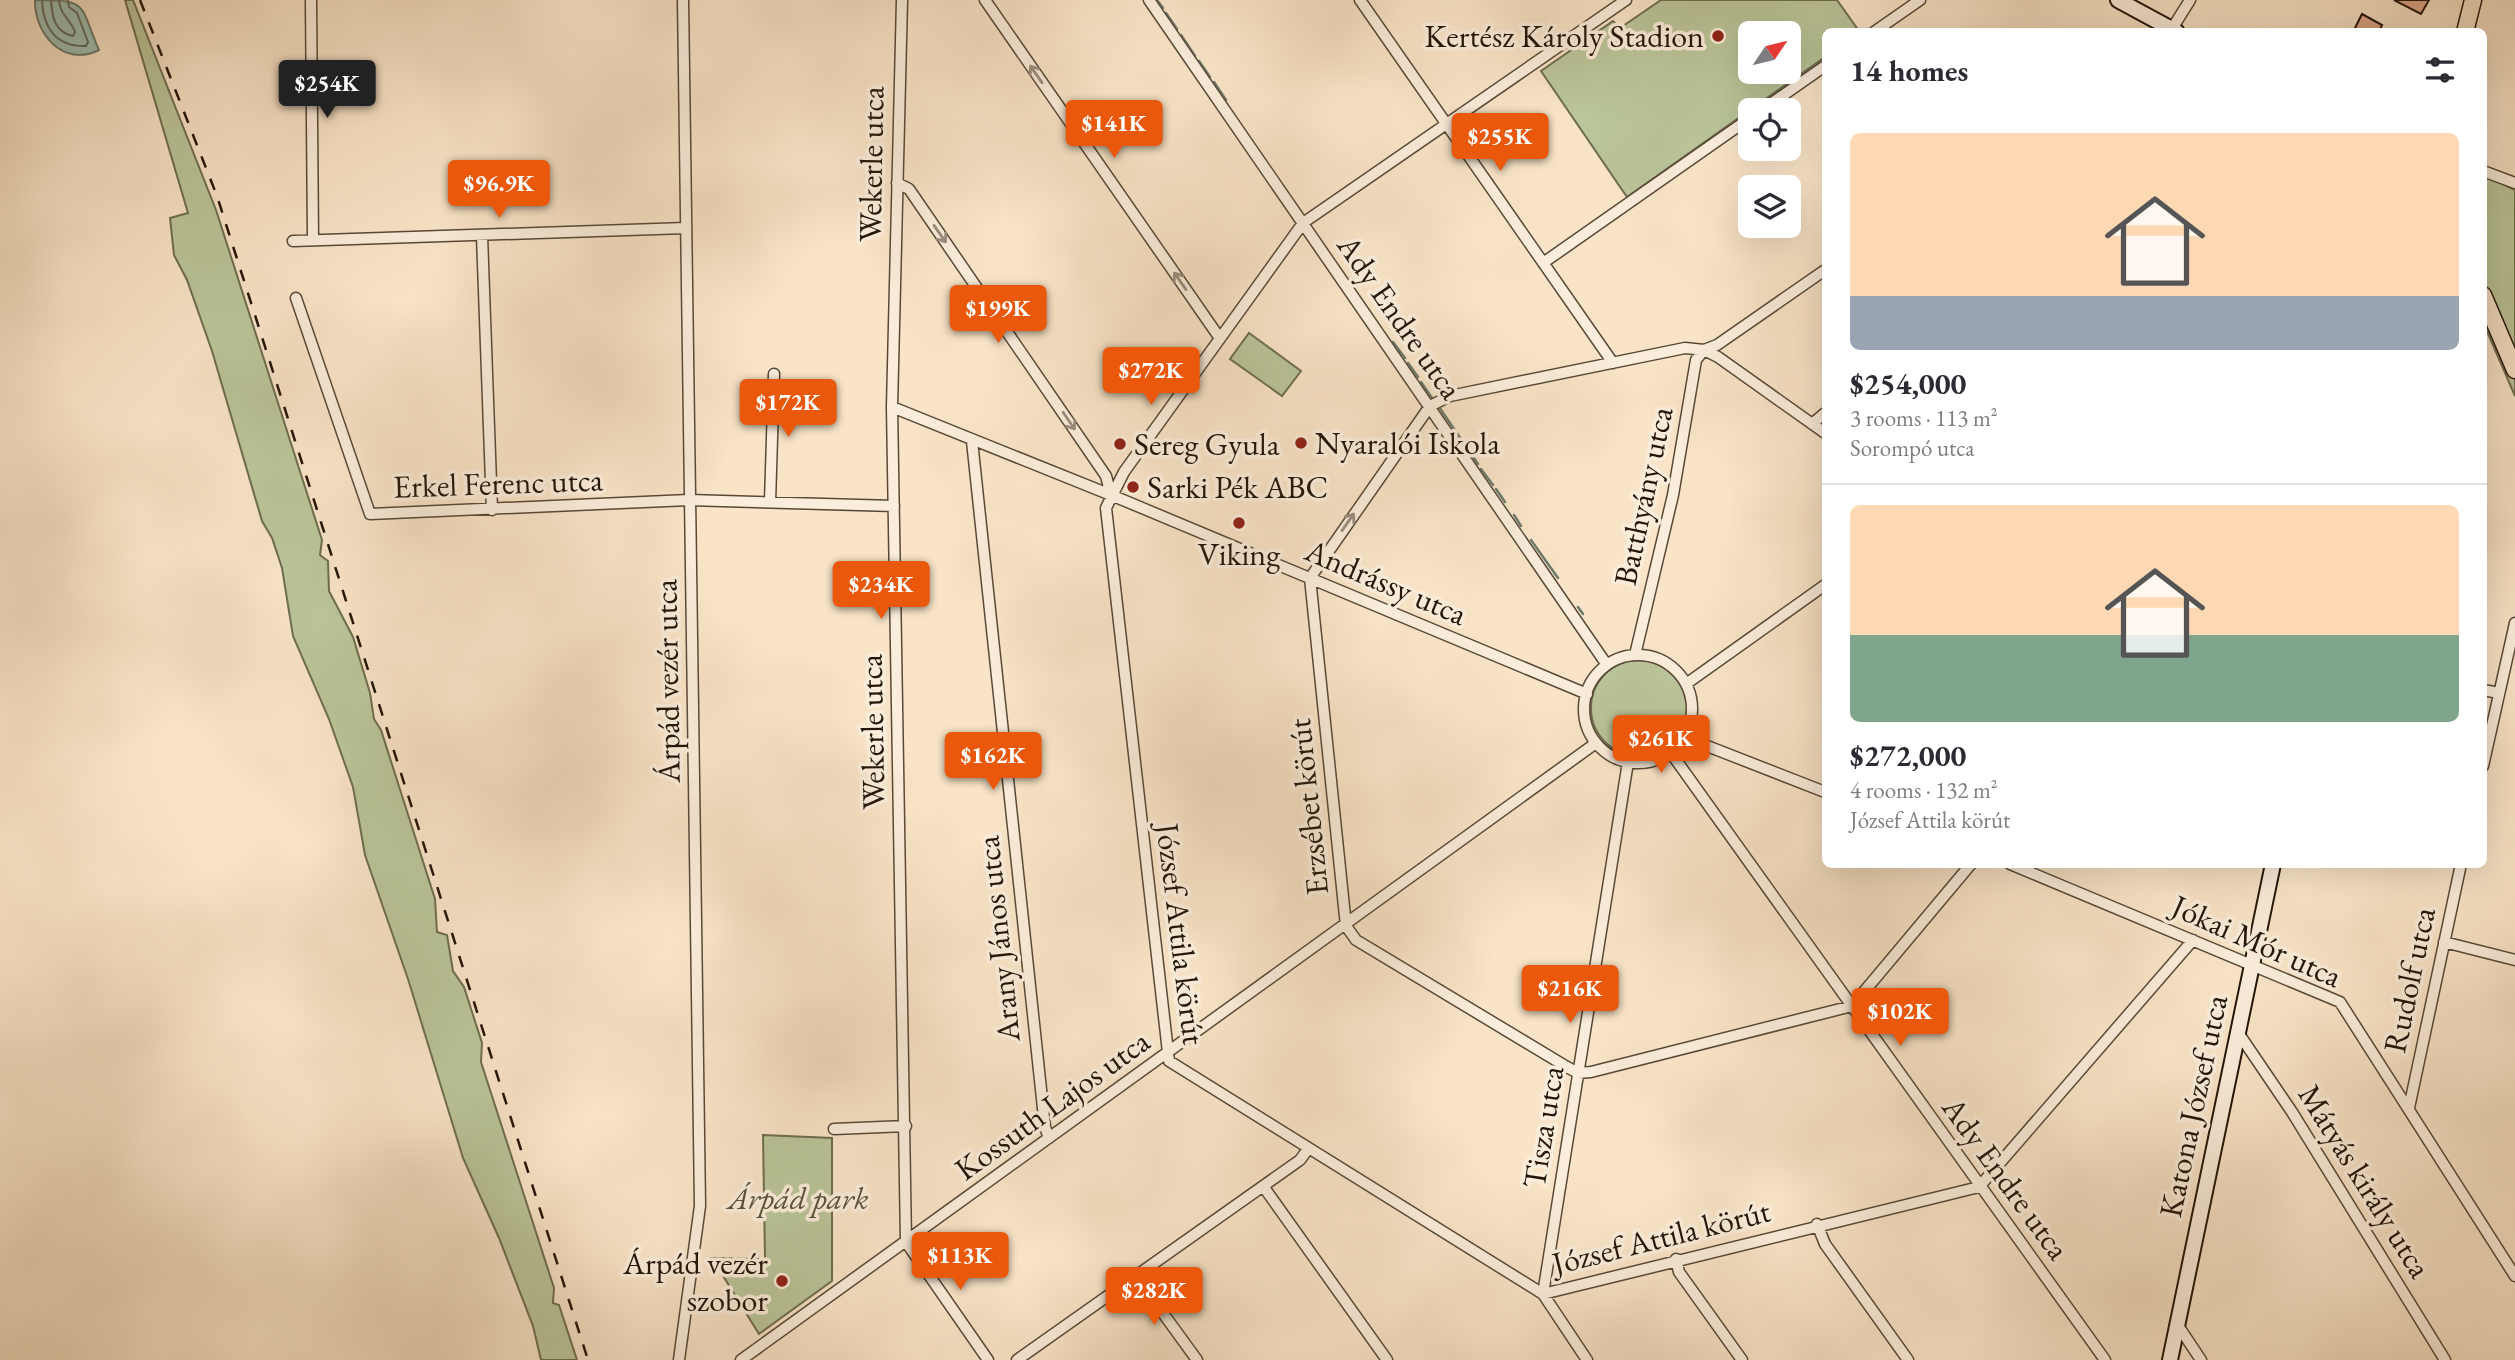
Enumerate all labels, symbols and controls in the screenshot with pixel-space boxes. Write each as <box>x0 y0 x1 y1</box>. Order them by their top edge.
place label: Kertész Károly Stadion <box>1425 15 1704 57</box>
north arrow <box>1738 21 1801 84</box>
map controls <box>1738 21 1801 238</box>
marker: Kertész Károly Stadion <box>1710 28 1726 44</box>
text: 14 homes <box>1850 51 1968 90</box>
icon: filters <box>2421 51 2459 89</box>
pin: $254K <box>278 60 376 120</box>
one-way arrow <box>1029 65 1043 84</box>
text: $254K <box>295 68 359 98</box>
street label: Wekerle utca <box>849 86 893 242</box>
button: locate <box>1738 98 1801 161</box>
pin: $141K <box>1065 100 1163 160</box>
text: $141K <box>1082 108 1146 138</box>
pin: $255K <box>1451 114 1549 173</box>
text: $255K <box>1468 121 1532 151</box>
pin: $96.9K <box>442 160 556 220</box>
text: $96.9K <box>464 168 534 198</box>
button: layers <box>1738 175 1801 238</box>
icon: home <box>2092 178 2218 304</box>
one-way arrow <box>933 224 947 244</box>
street label: Ady Endre utca <box>1327 226 1472 408</box>
one-way arrow <box>1173 272 1187 291</box>
pin: $199K <box>949 286 1047 345</box>
text: $199K <box>966 293 1030 323</box>
pin: $272K <box>1102 348 1200 407</box>
text: $272K <box>1119 355 1183 385</box>
text: $254,000 <box>1850 364 1966 403</box>
pin: $172K <box>739 380 837 439</box>
text: $172K <box>756 387 820 417</box>
street label: Batthyány utca <box>1604 403 1682 589</box>
text: 3 rooms · 113 m² <box>1850 403 1998 433</box>
one-way arrow <box>1063 411 1077 431</box>
place label: Nyaralói Iskola <box>1315 422 1500 464</box>
place label: Sereg Gyula <box>1134 423 1280 465</box>
text: Sorompó utca <box>1850 433 1975 463</box>
marker: Nyaralói Iskola <box>1293 435 1309 451</box>
marker: Sereg Gyula <box>1112 436 1128 452</box>
street label: Erkel Ferenc utca <box>392 458 604 508</box>
place label: Sarki Pék ABC <box>1147 466 1328 508</box>
marker: Sarki Pék ABC <box>1125 479 1141 495</box>
one-way arrow <box>1340 513 1355 532</box>
marker: Viking <box>1231 515 1247 531</box>
street label: Andrássy utca <box>1298 529 1473 635</box>
place label: Viking <box>1198 533 1281 575</box>
icon: home <box>2092 550 2218 676</box>
pin: $234K <box>832 562 930 621</box>
text: $234K <box>849 569 913 599</box>
street label: Árpád vezér utca <box>644 579 690 784</box>
street label: Wekerle utca <box>850 654 894 810</box>
pin: $261K <box>1612 716 1710 775</box>
street label: Erzsébet körút <box>1278 717 1338 897</box>
text: $261K <box>1629 723 1693 753</box>
pin: $162K <box>944 732 1042 792</box>
text: $272,000 <box>1850 736 1966 775</box>
text: $162K <box>961 740 1025 770</box>
text: 4 rooms · 132 m² <box>1850 775 1998 805</box>
text: József Attila körút <box>1850 805 2010 835</box>
street label: József Attila körút <box>1146 818 1215 1047</box>
street label: Arany János utca <box>966 834 1030 1045</box>
street label: Jókai Mór utca <box>2163 884 2349 997</box>
street label: Rudolf utca <box>2373 903 2445 1057</box>
pin: $216K <box>1521 965 1619 1025</box>
text: $216K <box>1538 973 1602 1003</box>
pin: $102K <box>1851 988 1949 1048</box>
street label: Katona József utca <box>2149 991 2237 1221</box>
text: $102K <box>1868 996 1932 1026</box>
street label: Kossuth Lajos utca <box>946 1020 1158 1190</box>
street label: Tisza utca <box>1513 1063 1573 1191</box>
street label: Mátyás király utca <box>2289 1076 2441 1286</box>
street label: Ady Endre utca <box>1932 1087 2079 1268</box>
park label: Árpád park <box>725 1177 869 1219</box>
street label: József Attila körút <box>1545 1190 1774 1285</box>
pin: $113K <box>911 1232 1009 1292</box>
text: $113K <box>928 1240 992 1270</box>
place label: Árpád vezér szobor <box>622 1242 768 1321</box>
pin: $282K <box>1105 1268 1203 1327</box>
marker: Árpád vezér szobor <box>774 1273 790 1289</box>
text: $282K <box>1122 1275 1186 1305</box>

